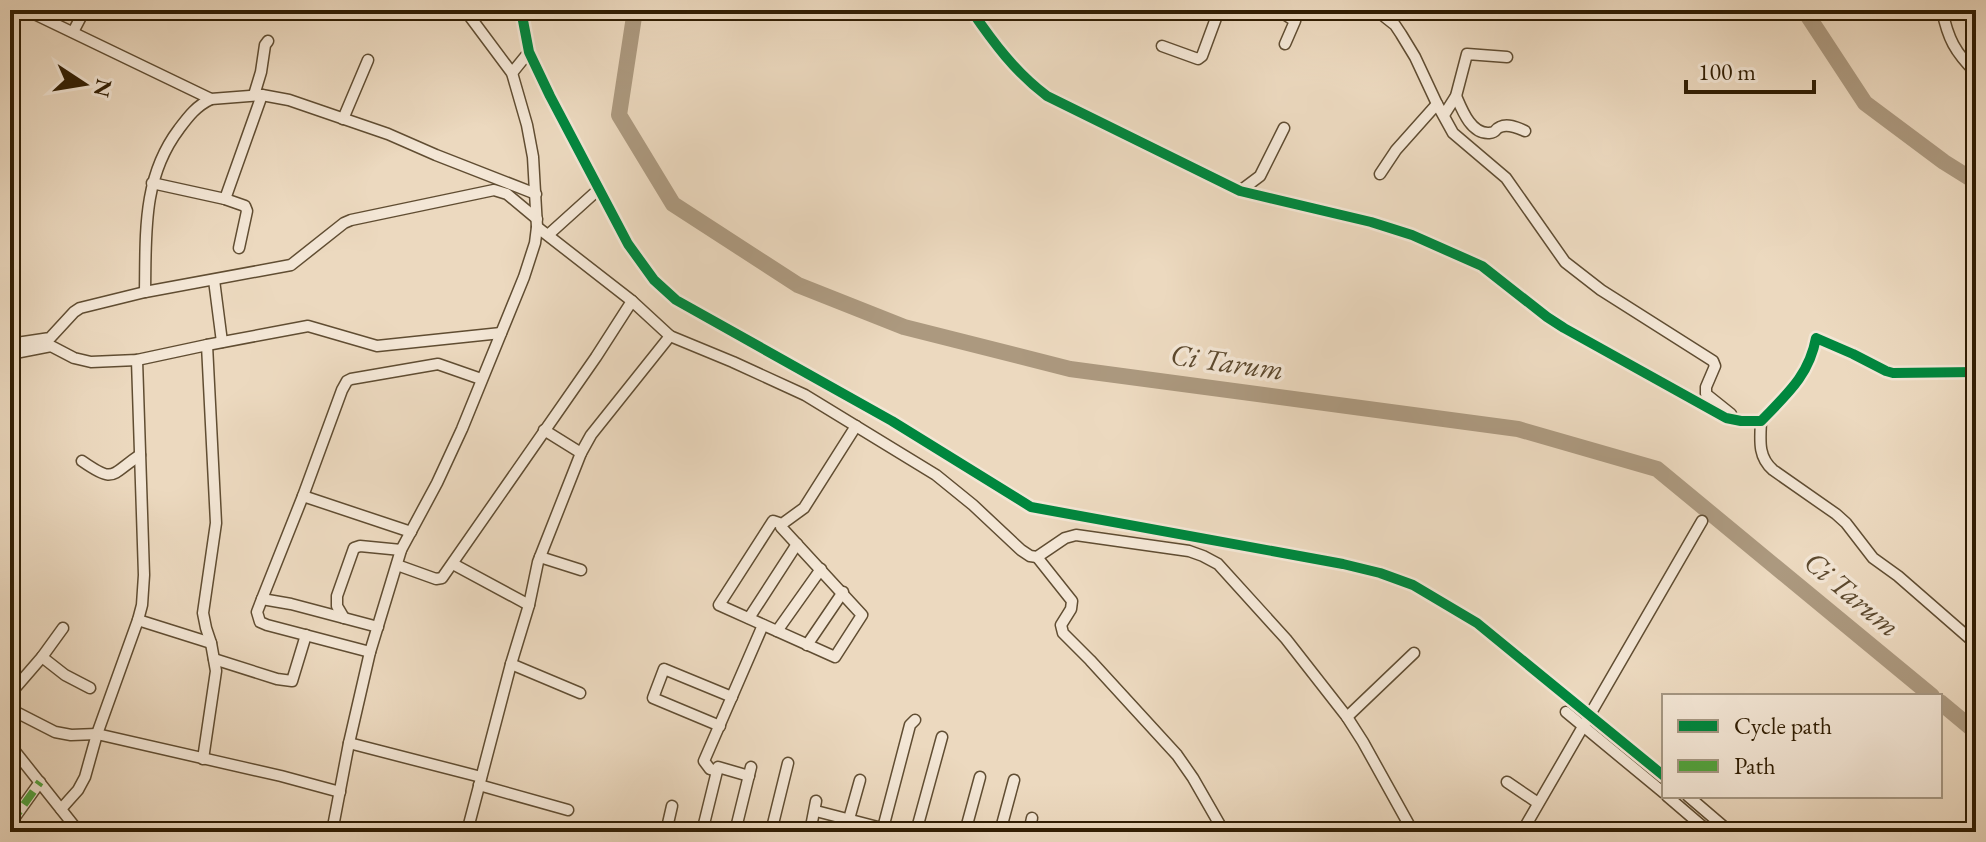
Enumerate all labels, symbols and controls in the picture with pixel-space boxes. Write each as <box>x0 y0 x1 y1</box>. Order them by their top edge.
north arrow <box>44 44 124 124</box>
scale bar <box>1686 44 1814 94</box>
text: 100 m <box>1698 56 1756 87</box>
text: N <box>87 76 119 100</box>
water label: Ci Tarum <box>1168 334 1286 389</box>
water label: Ci Tarum <box>1796 542 1909 645</box>
legend <box>1662 694 1942 798</box>
text: Cycle path <box>1734 710 1832 741</box>
text: Path <box>1734 750 1776 781</box>

